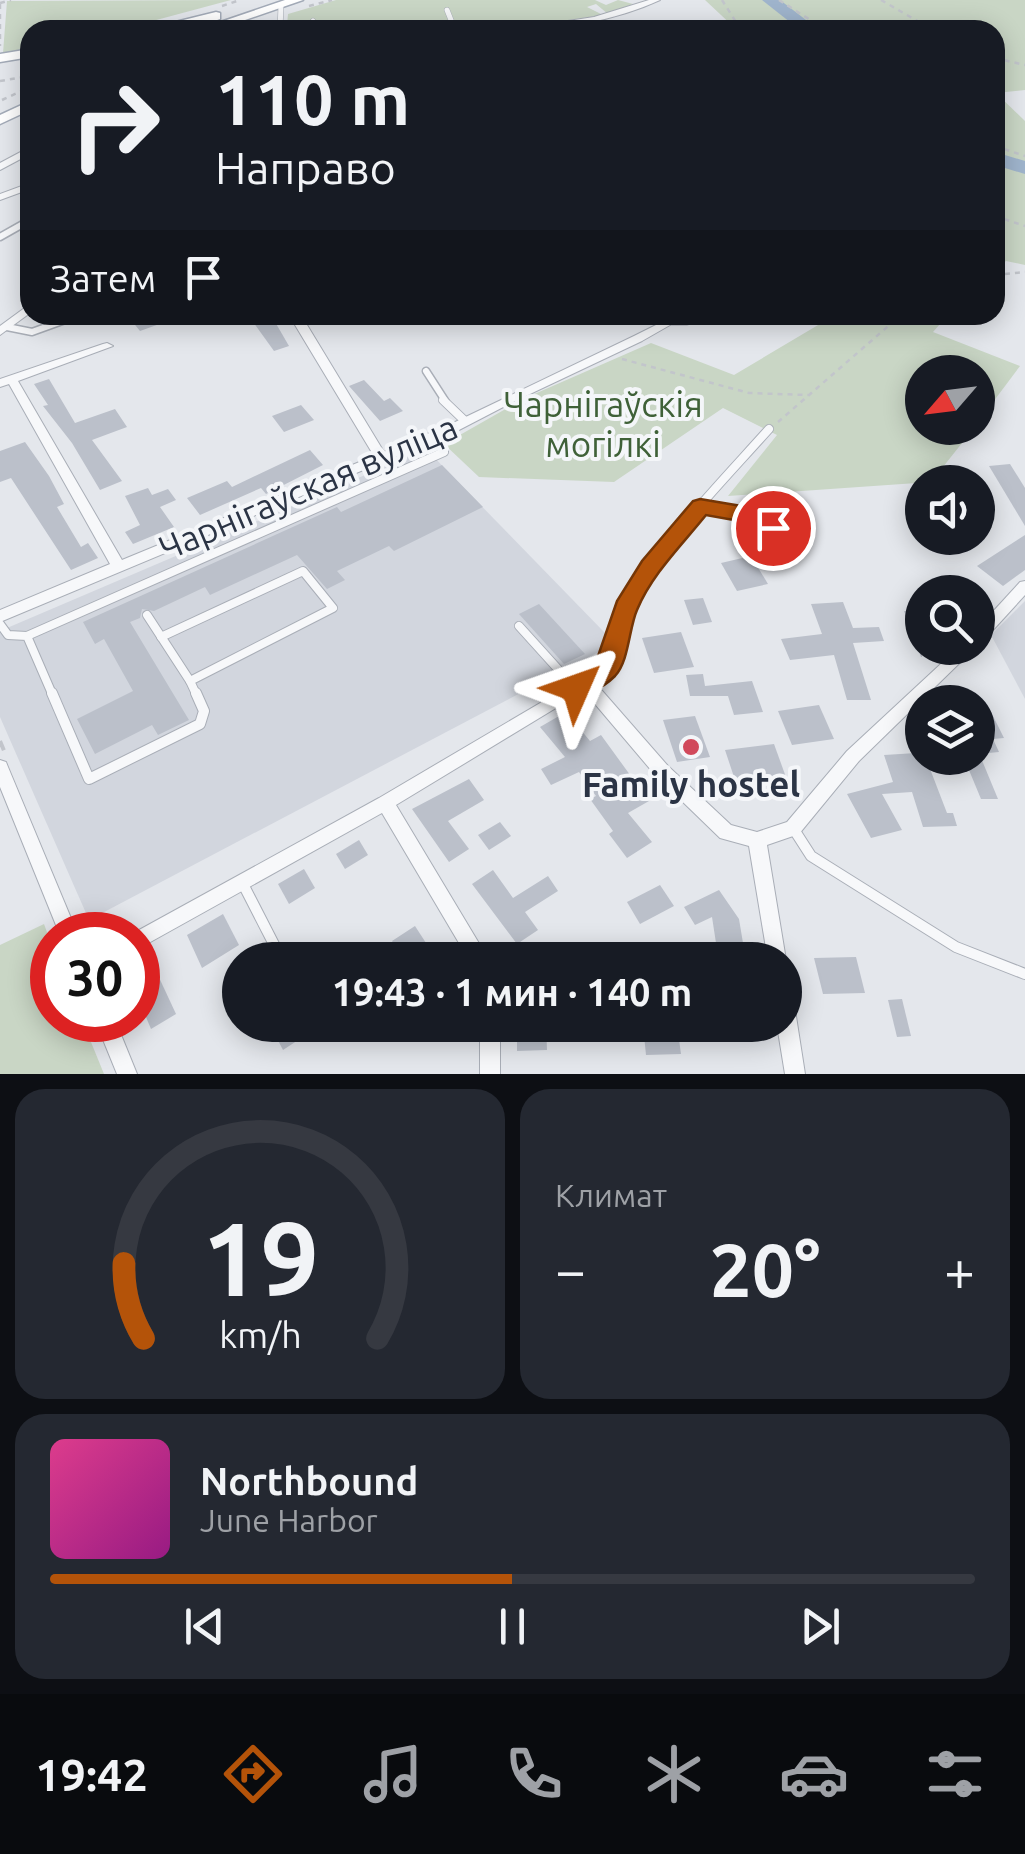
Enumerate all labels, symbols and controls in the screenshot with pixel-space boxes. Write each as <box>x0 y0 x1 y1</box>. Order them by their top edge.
icon: right <box>50 60 180 190</box>
text: 110 m <box>215 60 410 138</box>
text: Направо <box>215 142 396 193</box>
icon: arrive <box>176 250 231 305</box>
text: Затем <box>50 257 156 299</box>
north arrow <box>905 355 995 445</box>
map controls <box>905 355 995 775</box>
park label: Чарнігаўскія могілкі <box>503 384 703 464</box>
street label: Чарнігаўская вуліца <box>153 406 463 568</box>
button: sound <box>905 465 995 555</box>
pin <box>731 486 816 571</box>
icon: arrive <box>746 501 801 556</box>
button: search <box>905 575 995 665</box>
position arrow <box>524 636 628 740</box>
button: layers <box>905 685 995 775</box>
marker: Family hostel <box>680 736 702 758</box>
place label: Family hostel <box>582 764 800 804</box>
speed limit sign: 30 <box>30 912 160 1042</box>
text: 19:43 · 1 мин · 140 m <box>332 971 692 1013</box>
text: Климат <box>555 1177 667 1213</box>
text: 19 <box>201 1199 319 1316</box>
text: 20° <box>709 1227 821 1311</box>
text: − <box>555 1239 586 1300</box>
text: + <box>944 1239 975 1300</box>
text: km/h <box>219 1315 301 1355</box>
text: Northbound <box>200 1460 418 1502</box>
text: June Harbor <box>200 1502 378 1538</box>
icon: previous <box>177 1599 232 1654</box>
icon: pause <box>485 1599 540 1654</box>
icon: next <box>793 1599 848 1654</box>
icon: directions <box>218 1739 288 1809</box>
icon: music <box>358 1739 428 1809</box>
icon: phone <box>499 1739 569 1809</box>
icon: climate <box>639 1739 709 1809</box>
icon: car <box>779 1739 849 1809</box>
icon: filters <box>920 1739 990 1809</box>
text: 19:42 <box>35 1749 148 1800</box>

